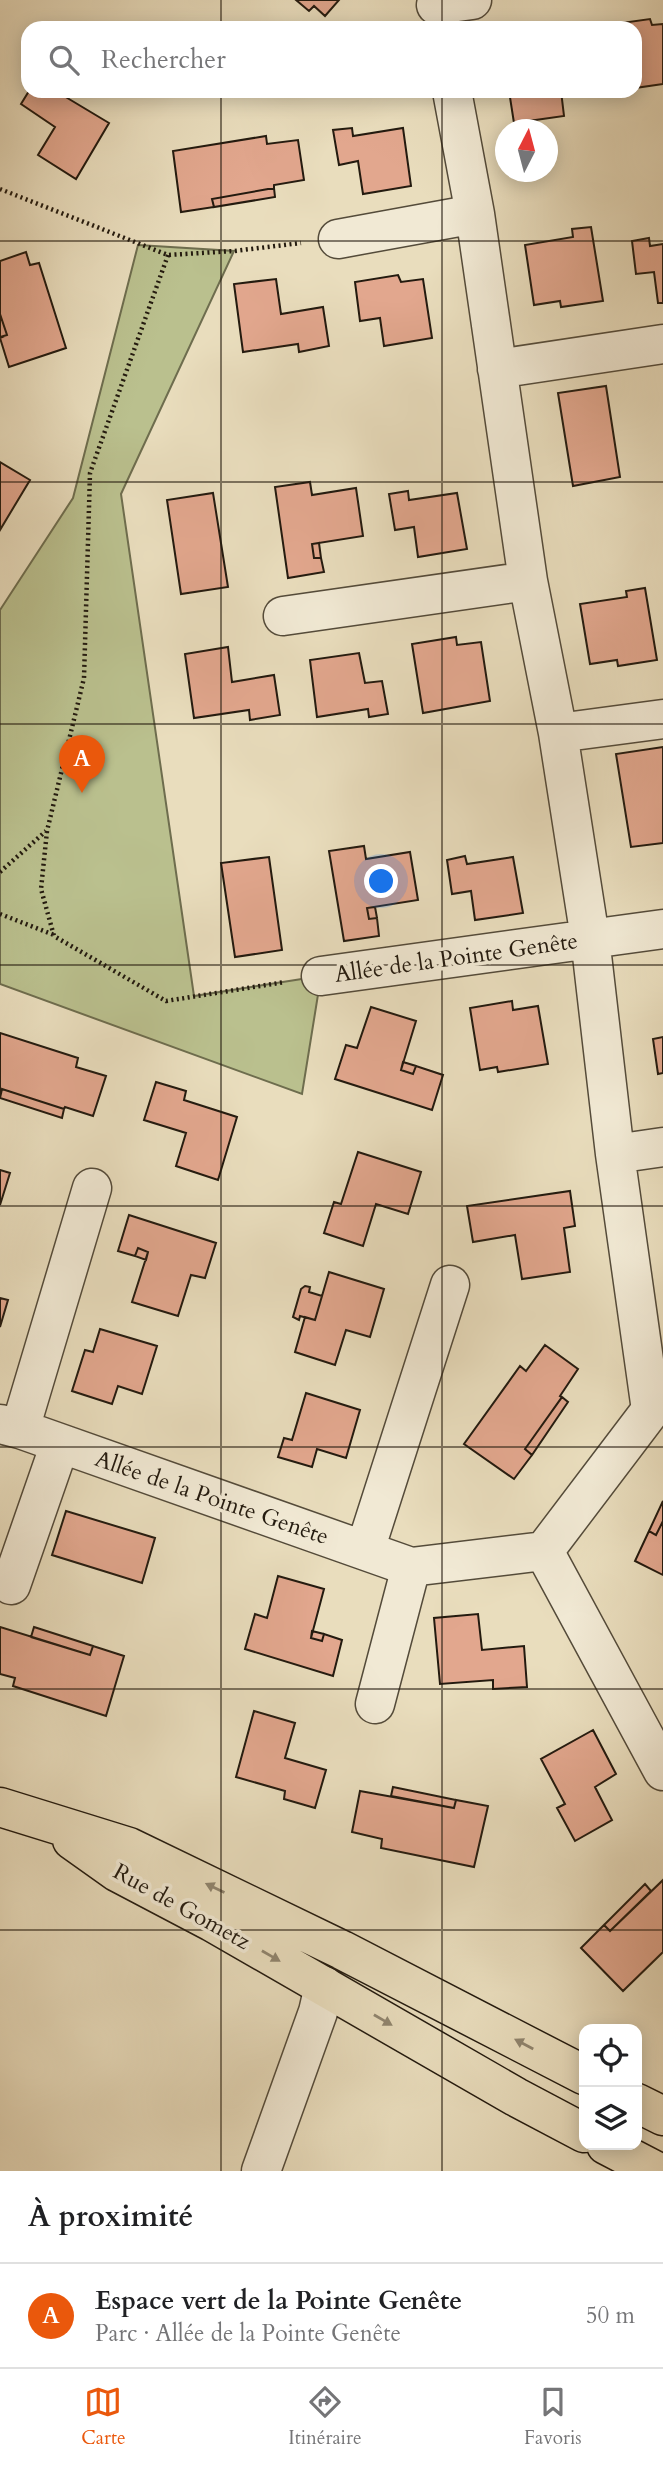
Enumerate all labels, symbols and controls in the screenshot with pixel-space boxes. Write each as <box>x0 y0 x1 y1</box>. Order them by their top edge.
search box <box>21 21 642 98</box>
icon: search <box>45 41 83 79</box>
text: Rechercher <box>101 42 226 77</box>
north arrow <box>495 119 558 182</box>
pin: A <box>59 735 105 793</box>
your location <box>364 864 398 898</box>
street label: Allée de la Pointe Genête <box>332 925 580 990</box>
street label: Allée de la Pointe Genête <box>91 1443 333 1552</box>
street label: Rue de Gometz <box>108 1856 256 1957</box>
one-way arrow <box>205 1882 225 1894</box>
one-way arrow <box>262 1949 281 1962</box>
one-way arrow <box>374 2014 393 2026</box>
map controls <box>579 2024 642 2150</box>
button: locate <box>579 2024 642 2087</box>
one-way arrow <box>514 2038 534 2050</box>
button: layers <box>579 2087 642 2150</box>
text: À proximité <box>28 2196 193 2237</box>
text: Espace vert de la Pointe Genête <box>95 2283 462 2318</box>
text: A <box>42 2300 60 2331</box>
text: 50 m <box>586 2300 635 2331</box>
text: Parc · Allée de la Pointe Genête <box>95 2318 401 2349</box>
tab: Carte <box>81 2383 126 2451</box>
tab: Itinéraire <box>288 2383 362 2451</box>
tab: Favoris <box>524 2383 582 2451</box>

